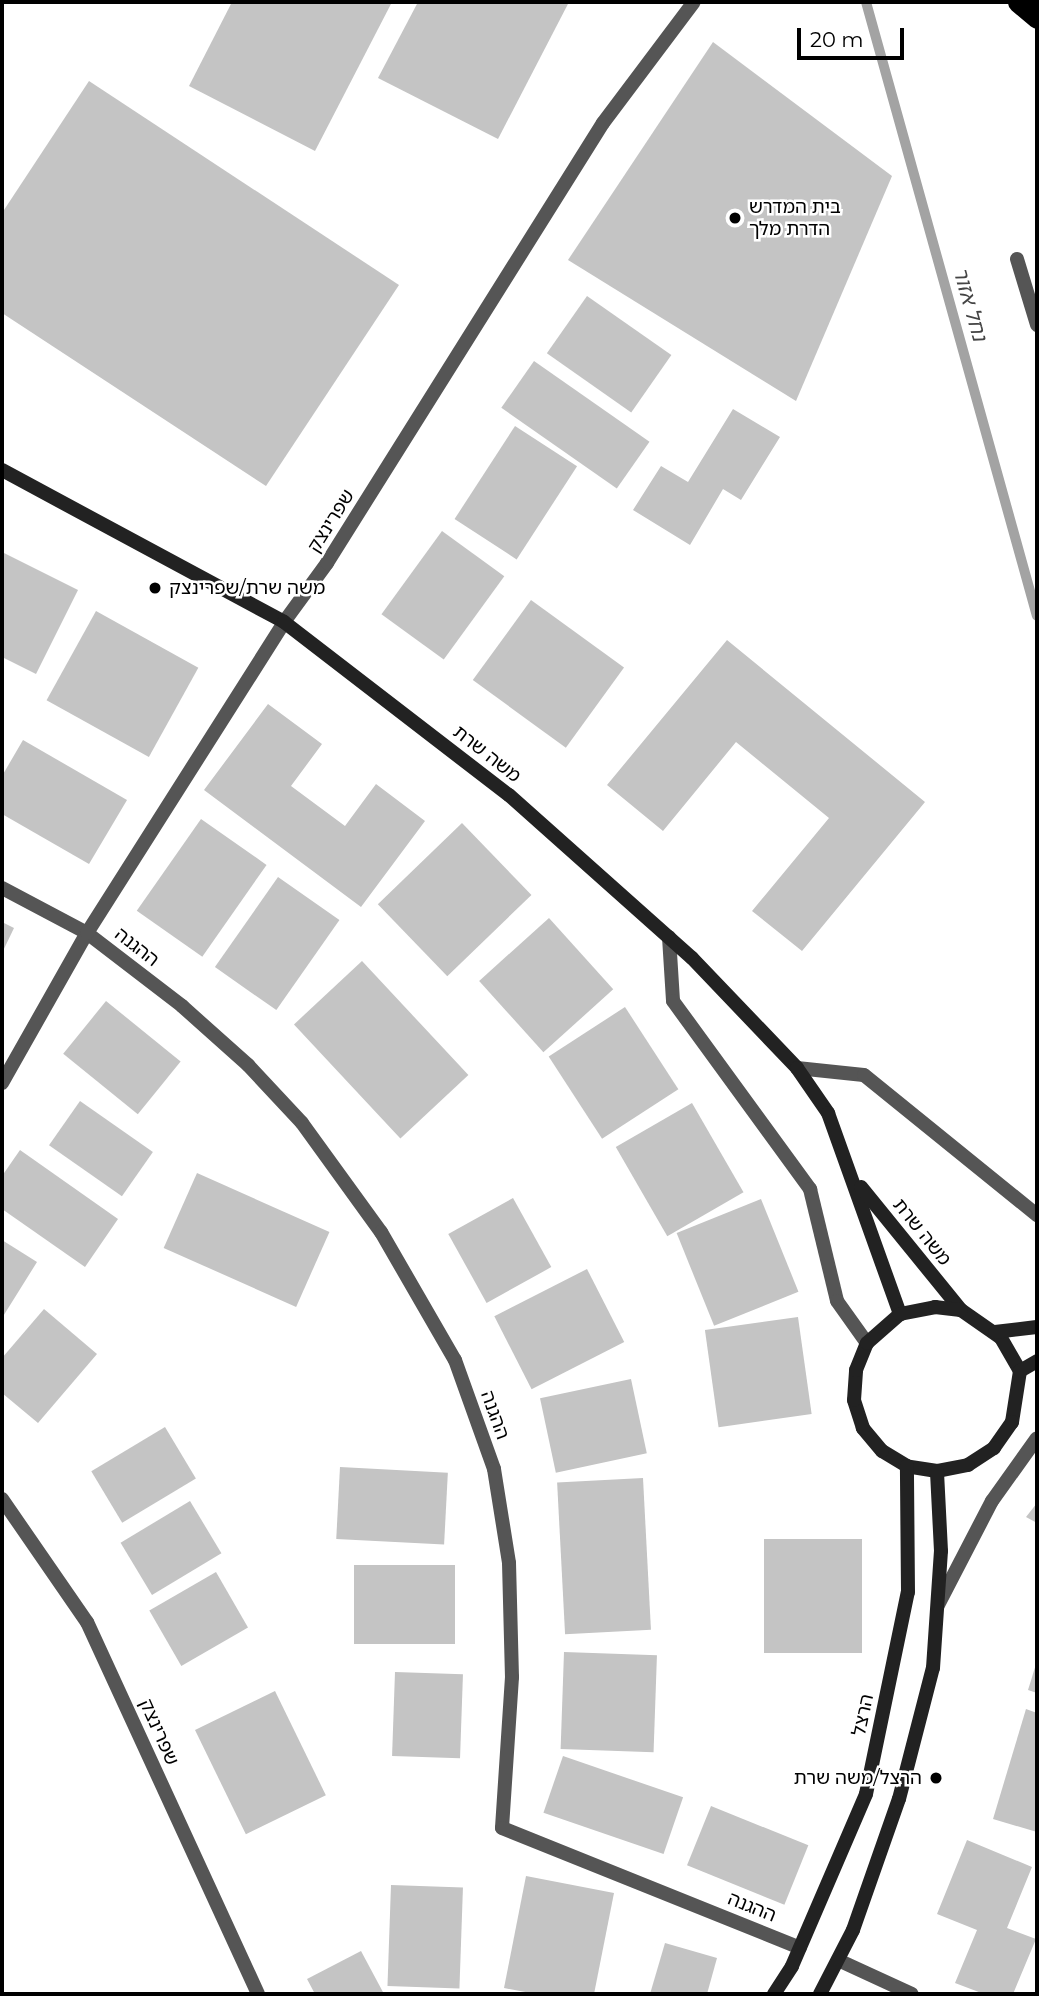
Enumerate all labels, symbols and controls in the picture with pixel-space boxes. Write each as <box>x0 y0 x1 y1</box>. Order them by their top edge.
scale bar <box>801 14 908 58</box>
text: 20 m <box>810 27 864 52</box>
place label: בית המדרש הדרת מלך <box>749 196 841 240</box>
marker: בית המדרש הדרת מלך <box>727 210 743 226</box>
water label: נחל אזור <box>947 264 993 344</box>
street label: שפרינצק <box>303 485 359 557</box>
place label: משה שרת/שפרינצק <box>169 577 325 599</box>
marker: משה שרת/שפרינצק <box>147 580 163 596</box>
street label: משה שרת <box>449 721 525 787</box>
street label: ההגנה <box>110 923 164 971</box>
street label: משה שרת <box>888 1194 956 1270</box>
street label: ההגנה <box>476 1388 514 1442</box>
street label: הרצל <box>847 1692 879 1738</box>
street label: שפרינצק <box>134 1695 184 1769</box>
place label: הרצל/משה שרת <box>794 1767 922 1789</box>
marker: הרצל/משה שרת <box>928 1770 944 1786</box>
street label: ההגנה <box>725 1887 779 1927</box>

